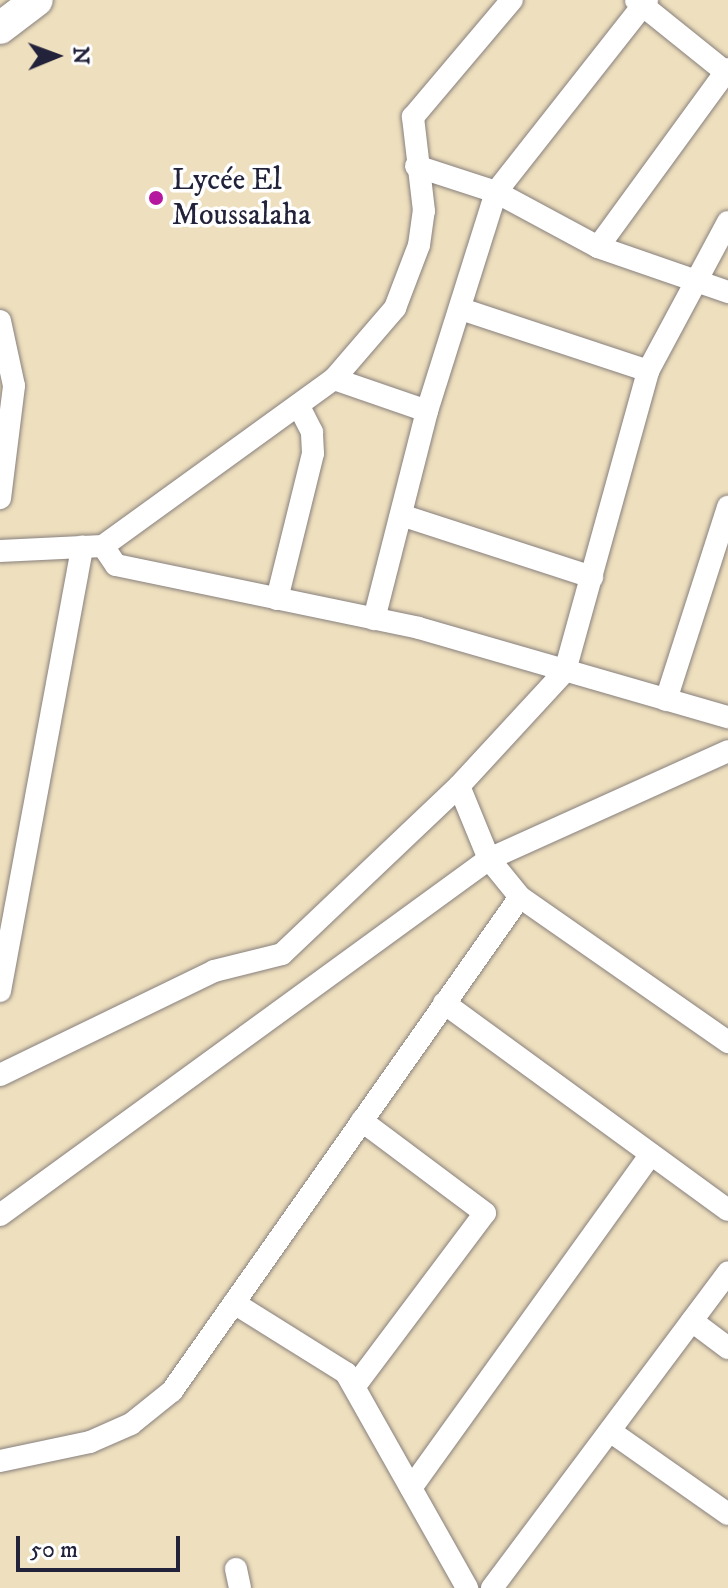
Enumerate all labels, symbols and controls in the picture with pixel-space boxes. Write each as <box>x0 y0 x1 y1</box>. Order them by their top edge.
north arrow <box>16 16 96 96</box>
text: N <box>67 46 94 65</box>
place label: Lycée El Moussalaha <box>172 163 311 234</box>
marker: Lycée El Moussalaha <box>147 189 165 207</box>
scale bar <box>20 1520 184 1570</box>
text: 50 m <box>30 1535 78 1565</box>

